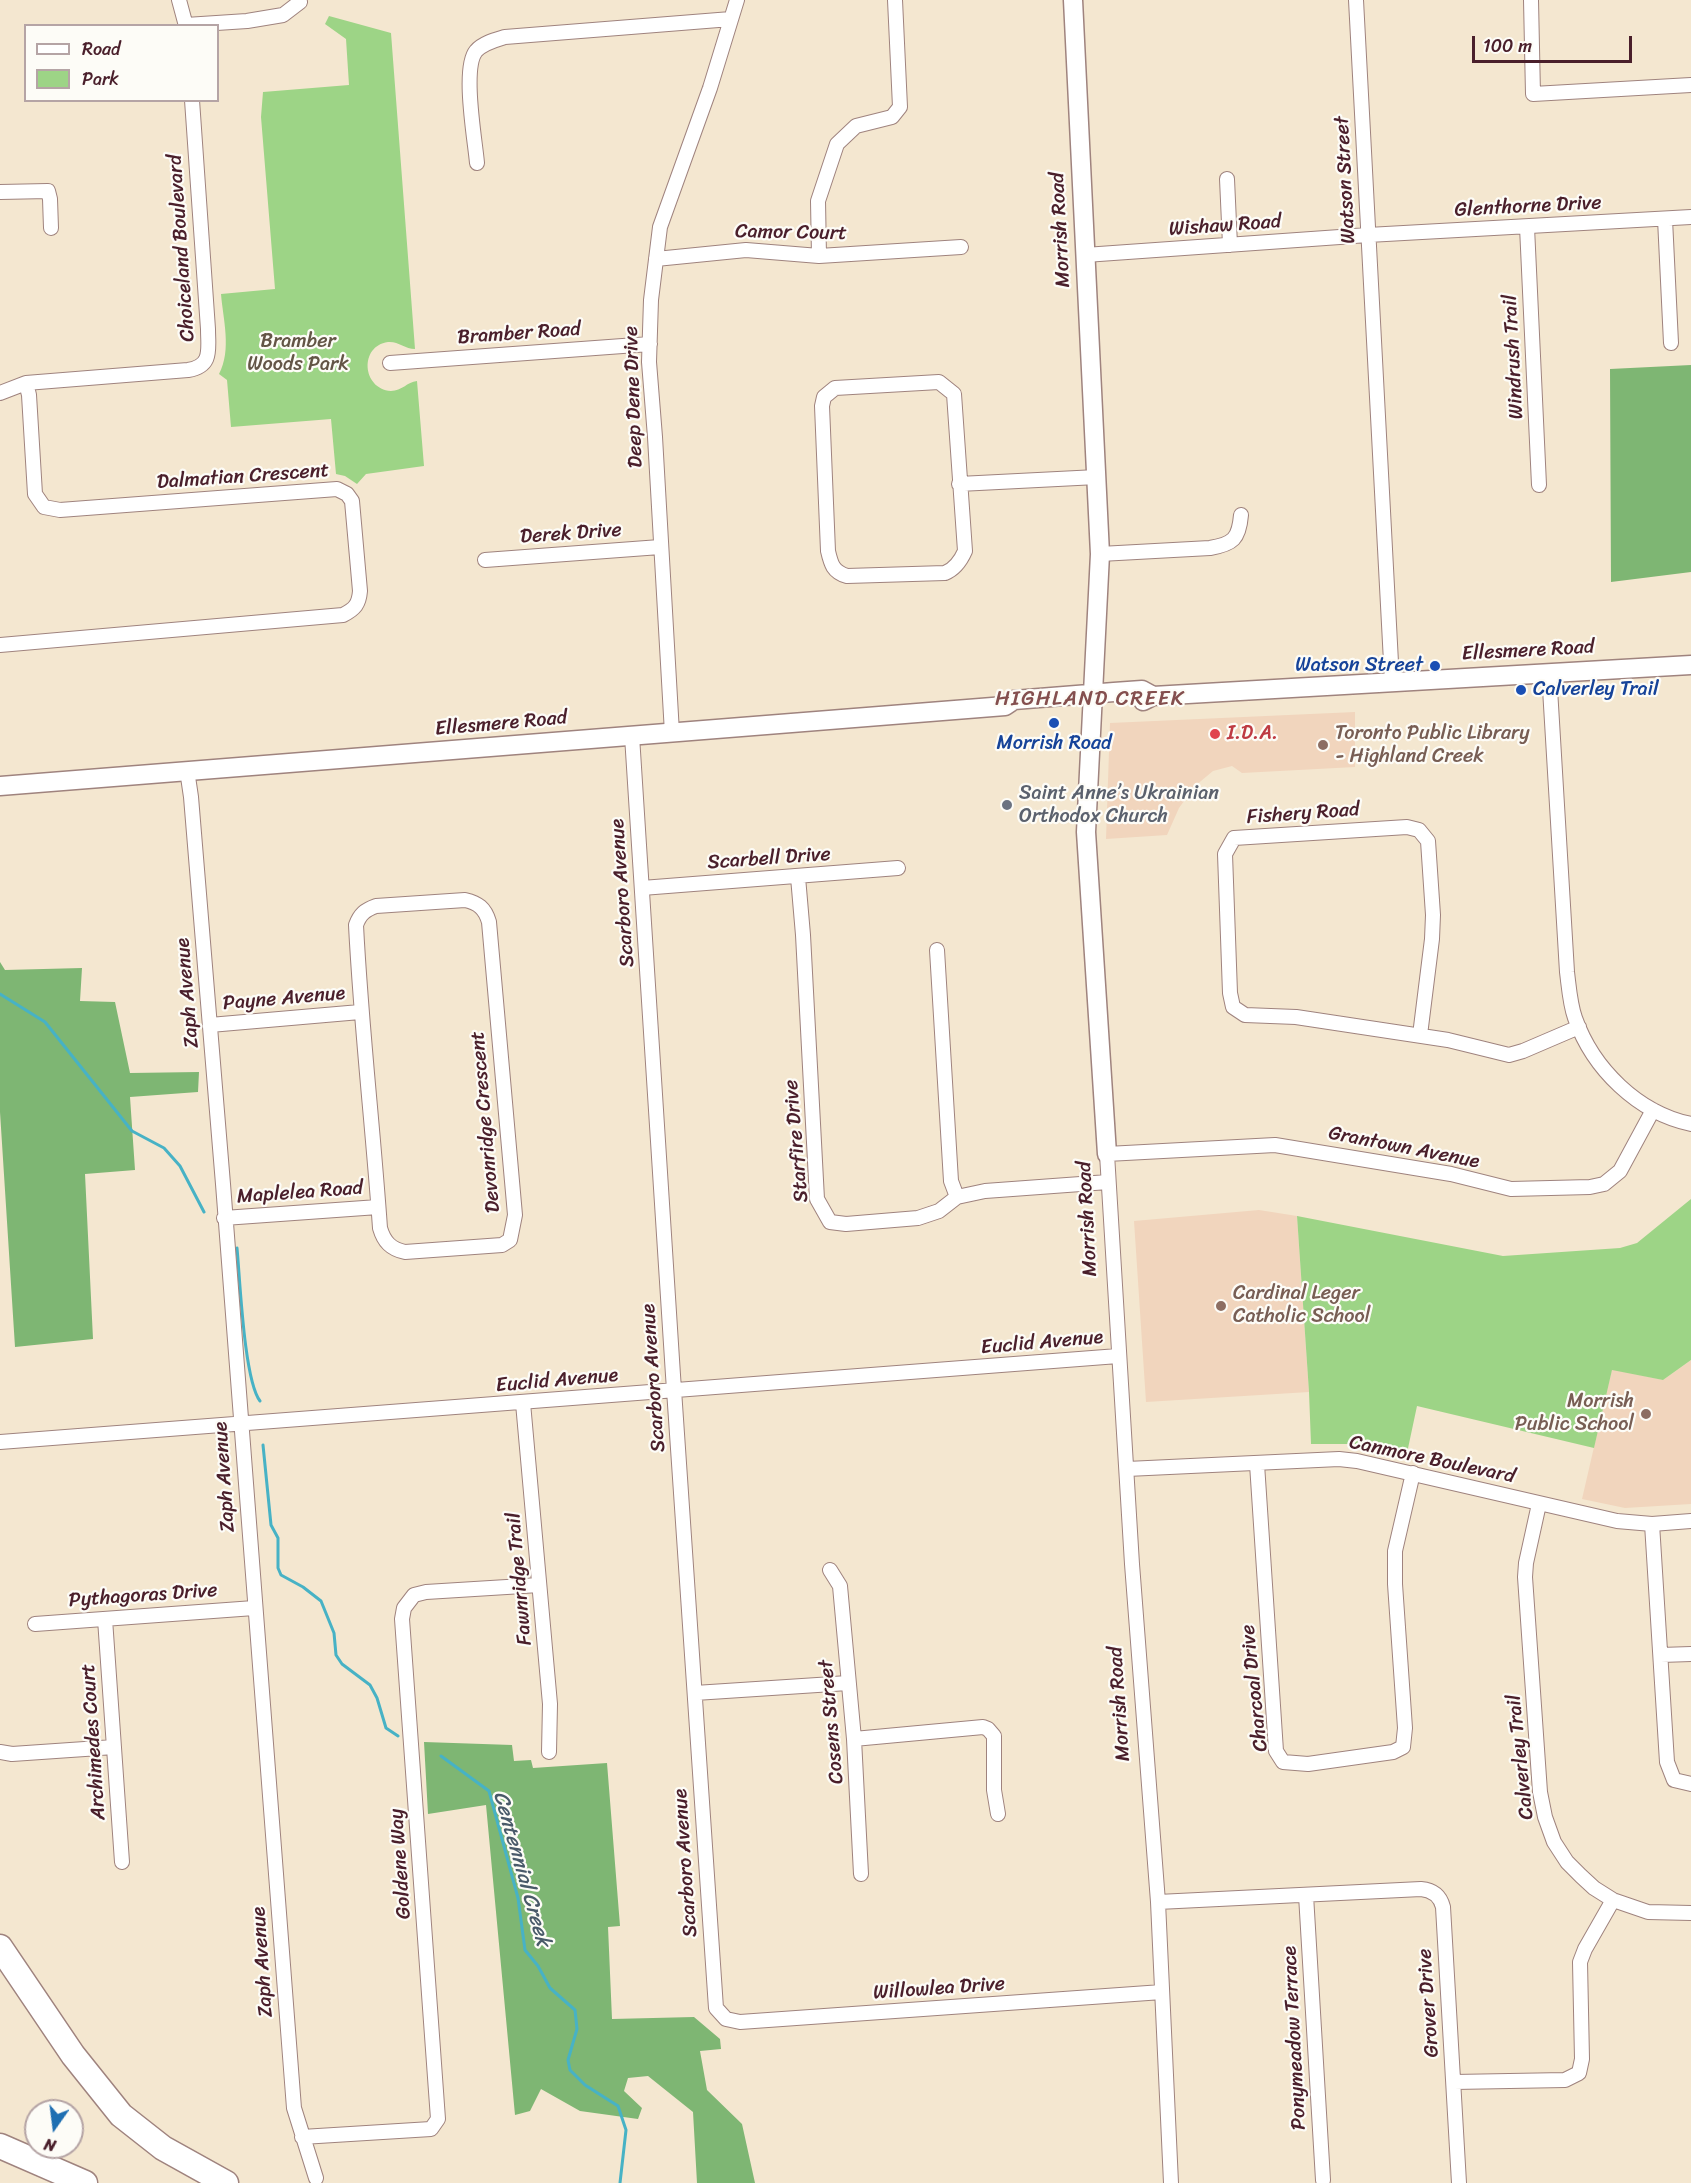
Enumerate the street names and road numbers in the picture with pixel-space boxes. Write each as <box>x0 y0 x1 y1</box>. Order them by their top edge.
street label: Watson Street <box>1331 116 1361 244</box>
street label: Choiceland Boulevard <box>163 154 201 342</box>
street label: Morrish Road <box>1046 172 1076 288</box>
street label: Glenthorne Drive <box>1454 191 1602 223</box>
street label: Wishaw Road <box>1168 210 1282 242</box>
street label: Camor Court <box>735 220 847 246</box>
street label: Windrush Trail <box>1499 294 1529 420</box>
street label: Bramber Road <box>457 318 581 350</box>
street label: Deep Dene Drive <box>620 326 648 468</box>
street label: Dalmatian Crescent <box>156 459 330 495</box>
street label: Derek Drive <box>519 518 623 550</box>
street label: Ellesmere Road <box>1461 636 1595 666</box>
street label: Ellesmere Road <box>434 706 568 742</box>
street label: Fishery Road <box>1246 798 1360 830</box>
street label: Scarboro Avenue <box>606 818 640 968</box>
street label: Scarbell Drive <box>707 843 831 875</box>
street label: Zaph Avenue <box>171 937 205 1049</box>
street label: Payne Avenue <box>222 982 346 1016</box>
street label: Devonridge Crescent <box>466 1030 506 1214</box>
street label: Starfire Drive <box>780 1079 814 1203</box>
street label: Grantown Avenue <box>1326 1122 1482 1174</box>
street label: Morrish Road <box>1073 1161 1103 1277</box>
street label: Maplelea Road <box>236 1177 364 1209</box>
street label: Scarboro Avenue <box>637 1303 671 1453</box>
street label: Euclid Avenue <box>980 1326 1104 1360</box>
street label: Euclid Avenue <box>495 1364 619 1398</box>
street label: Zaph Avenue <box>209 1421 241 1533</box>
street label: Canmore Boulevard <box>1347 1431 1517 1489</box>
street label: Fawnridge Trail <box>502 1511 538 1647</box>
street label: Pythagoras Drive <box>68 1579 218 1613</box>
street label: Charcoal Drive <box>1236 1623 1274 1753</box>
street label: Morrish Road <box>1104 1646 1136 1762</box>
street label: Cosens Street <box>815 1659 849 1785</box>
street label: Archimedes Court <box>77 1663 111 1821</box>
street label: Calverley Trail <box>1502 1693 1540 1821</box>
street label: Scarboro Avenue <box>669 1788 703 1938</box>
street label: Goldene Way <box>385 1808 417 1920</box>
street label: Zaph Avenue <box>247 1906 279 2018</box>
street label: Ponymeadow Terrace <box>1278 1945 1312 2131</box>
street label: Grover Drive <box>1413 1948 1445 2058</box>
street label: Willowlea Drive <box>872 1972 1006 2006</box>

